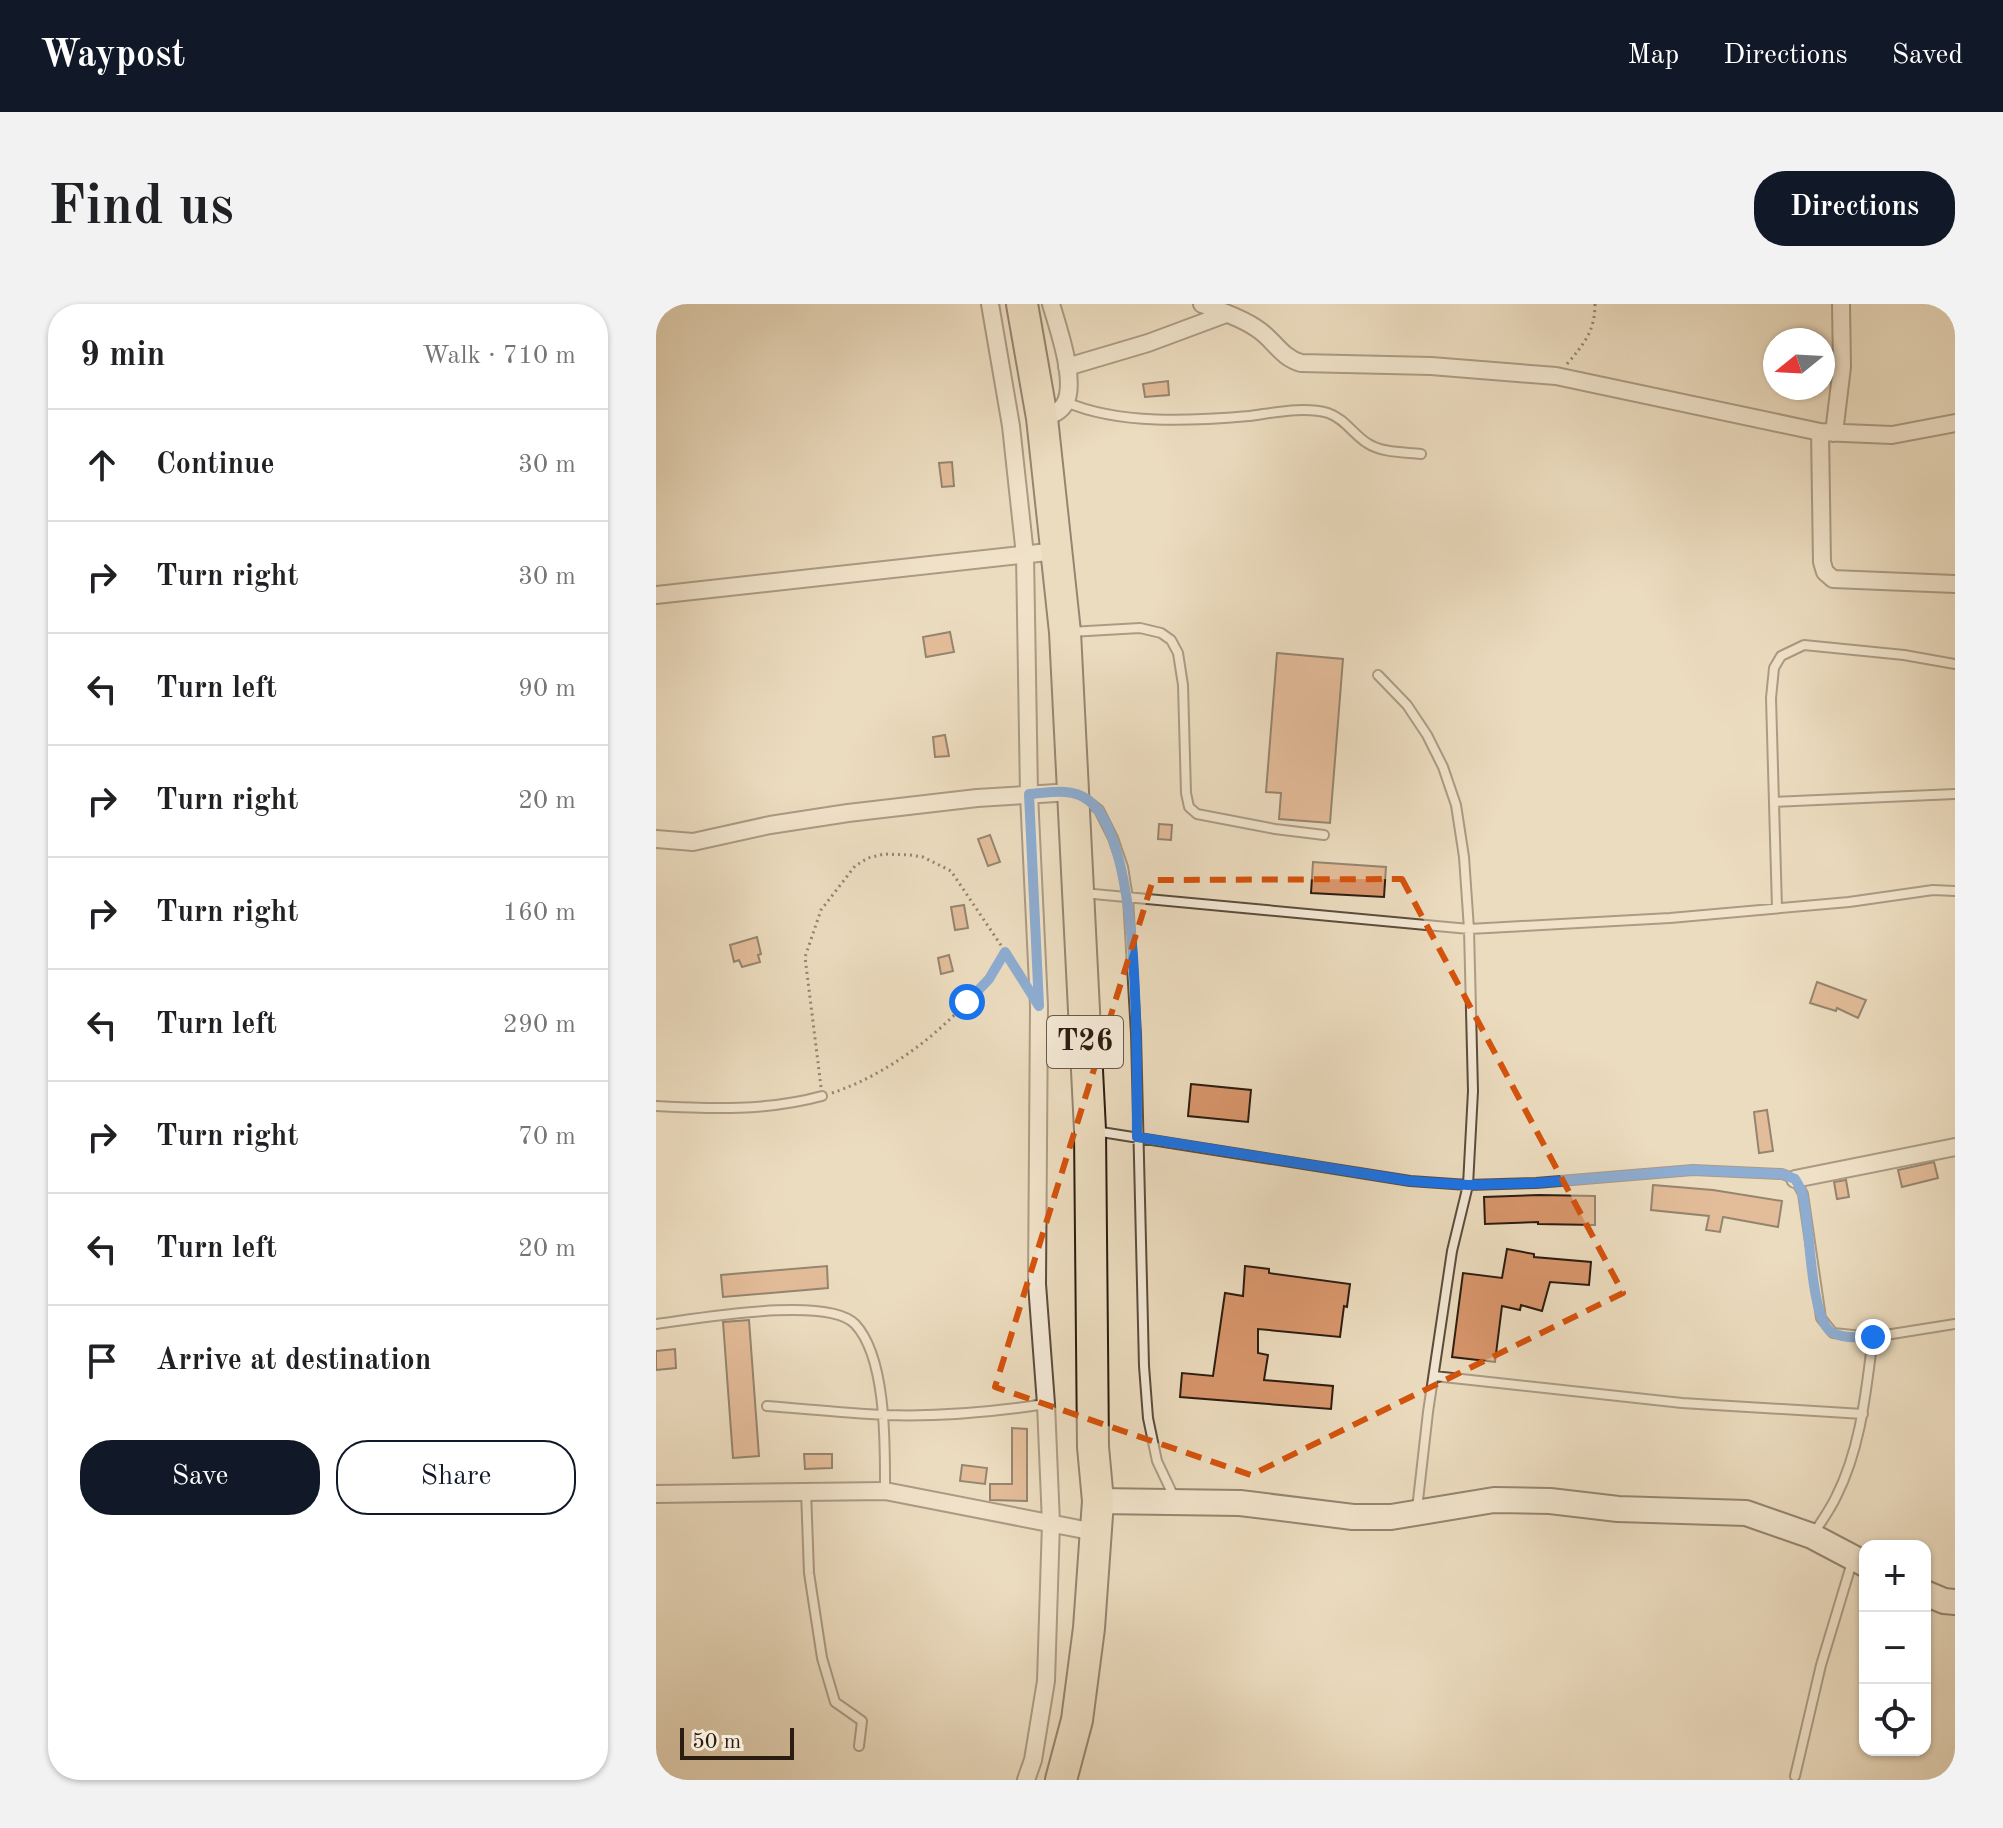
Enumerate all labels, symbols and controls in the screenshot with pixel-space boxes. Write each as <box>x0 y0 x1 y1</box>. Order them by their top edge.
text: Waypost <box>40 37 185 75</box>
text: Map <box>1627 42 1679 70</box>
text: Directions <box>1723 42 1848 70</box>
text: Saved <box>1892 42 1963 70</box>
button: Directions <box>1754 171 1955 246</box>
text: Find us <box>48 180 234 236</box>
north arrow <box>1763 328 1835 400</box>
text: 9 min <box>80 339 165 373</box>
text: Walk · 710 m <box>422 343 576 369</box>
icon: ahead <box>80 443 124 487</box>
text: Continue <box>156 450 275 480</box>
text: 30 m <box>518 452 576 478</box>
icon: right <box>80 555 124 599</box>
text: Turn right <box>156 562 298 592</box>
text: 30 m <box>518 564 576 590</box>
icon: left <box>80 667 124 711</box>
text: Turn left <box>156 674 277 704</box>
text: 90 m <box>518 676 576 702</box>
icon: right <box>80 779 124 823</box>
text: Turn right <box>156 786 298 816</box>
text: 20 m <box>518 788 576 814</box>
icon: right <box>80 891 124 935</box>
text: Turn right <box>156 898 298 928</box>
text: 160 m <box>503 900 576 926</box>
route start <box>949 984 985 1020</box>
icon: left <box>80 1003 124 1047</box>
text: Turn left <box>156 1010 277 1040</box>
text: 290 m <box>503 1012 576 1038</box>
road number: T26 <box>1047 1016 1123 1068</box>
icon: right <box>80 1115 124 1159</box>
text: Turn right <box>156 1122 298 1152</box>
text: 70 m <box>518 1124 576 1150</box>
icon: left <box>80 1227 124 1271</box>
text: Turn left <box>156 1234 277 1264</box>
text: 20 m <box>518 1236 576 1262</box>
route end <box>1855 1319 1891 1355</box>
icon: arrive <box>80 1339 124 1383</box>
text: Arrive at destination <box>156 1346 431 1376</box>
button: Save <box>80 1440 320 1515</box>
button: Share <box>336 1440 576 1515</box>
map controls <box>1859 1540 1931 1756</box>
button: + <box>1859 1540 1931 1612</box>
button: − <box>1859 1612 1931 1684</box>
button: locate <box>1859 1684 1931 1756</box>
scale bar <box>680 1724 794 1760</box>
text: 50 m <box>692 1731 741 1753</box>

